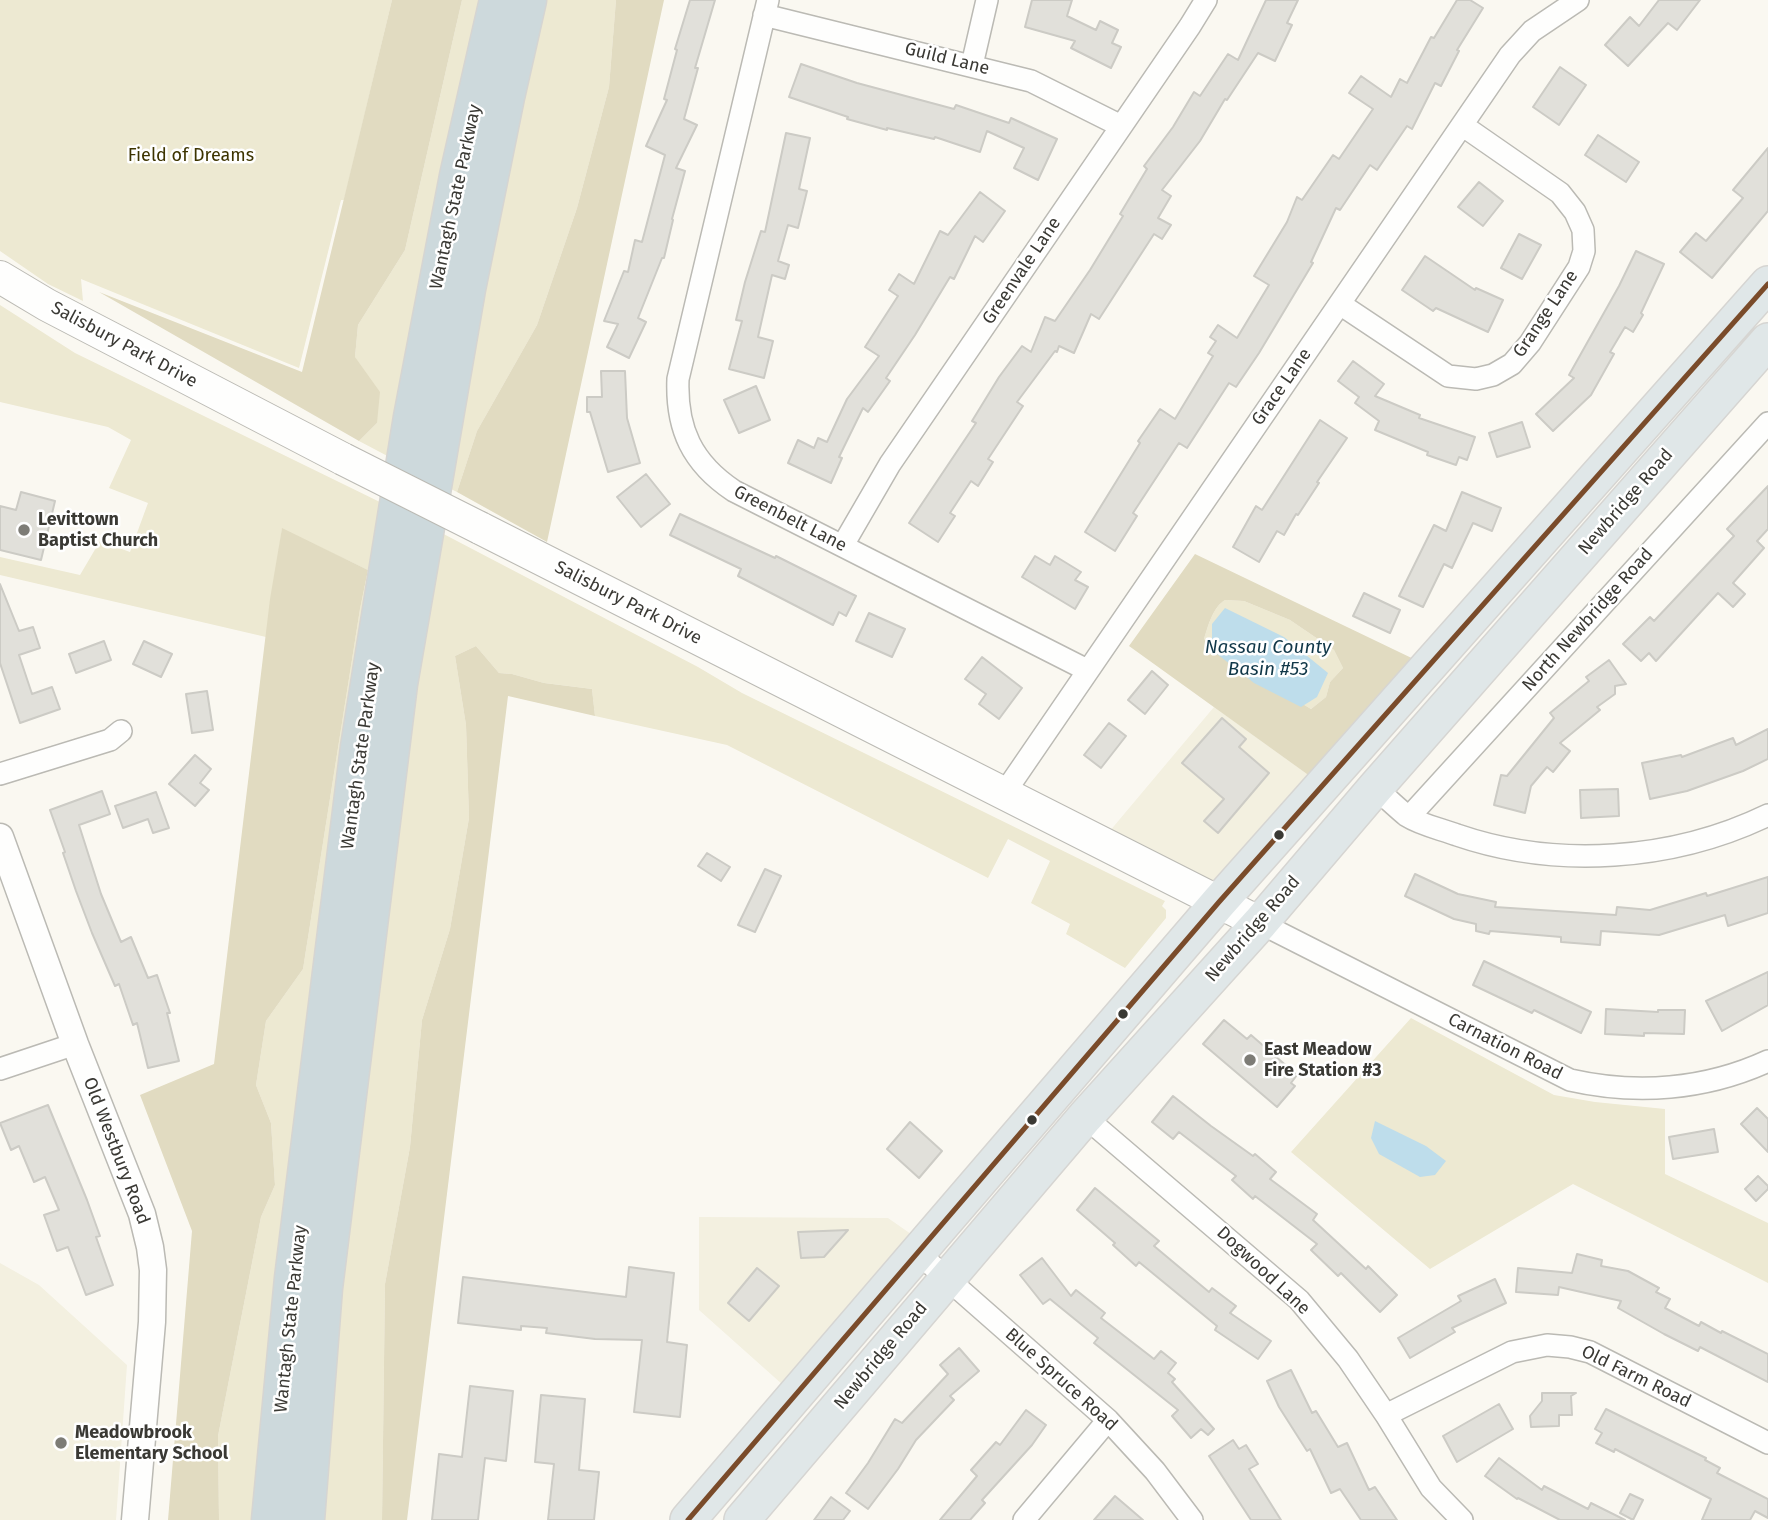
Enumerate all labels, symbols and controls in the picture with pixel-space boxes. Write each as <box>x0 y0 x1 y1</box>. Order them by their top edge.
street label: Guild Lane <box>902 38 992 80</box>
street label: Wantagh State Parkway <box>426 103 486 291</box>
park label: Field of Dreams <box>128 145 254 167</box>
street label: Greenvale Lane <box>978 213 1066 329</box>
street label: Grange Lane <box>1509 266 1583 362</box>
street label: Salisbury Park Drive <box>47 297 201 393</box>
street label: Grace Lane <box>1248 344 1316 430</box>
street label: Newbridge Road <box>1574 444 1678 560</box>
street label: Greenbelt Lane <box>730 481 850 557</box>
place label: Levittown Baptist Church <box>38 509 158 552</box>
marker: Levittown Baptist Church <box>16 522 32 538</box>
street label: North Newbridge Road <box>1518 544 1658 696</box>
street label: Salisbury Park Drive <box>551 557 705 649</box>
water label: Nassau County Basin #53 <box>1205 637 1331 681</box>
street label: Wantagh State Parkway <box>337 661 385 851</box>
unlabelled marker <box>1272 828 1286 842</box>
street label: Newbridge Road <box>1201 871 1305 987</box>
unlabelled marker <box>1116 1007 1130 1021</box>
street label: Carnation Road <box>1444 1009 1566 1085</box>
place label: East Meadow Fire Station #3 <box>1264 1039 1382 1082</box>
marker: East Meadow Fire Station #3 <box>1242 1052 1258 1068</box>
street label: Old Westbury Road <box>78 1074 154 1228</box>
unlabelled marker <box>1025 1113 1039 1127</box>
street label: Dogwood Lane <box>1212 1222 1314 1320</box>
street label: Wantagh State Parkway <box>270 1224 312 1414</box>
street label: Newbridge Road <box>830 1298 932 1414</box>
street label: Blue Spruce Road <box>1000 1324 1122 1436</box>
street label: Old Farm Road <box>1578 1341 1694 1413</box>
place label: Meadowbrook Elementary School <box>75 1422 228 1464</box>
marker: Meadowbrook Elementary School <box>53 1435 69 1451</box>

